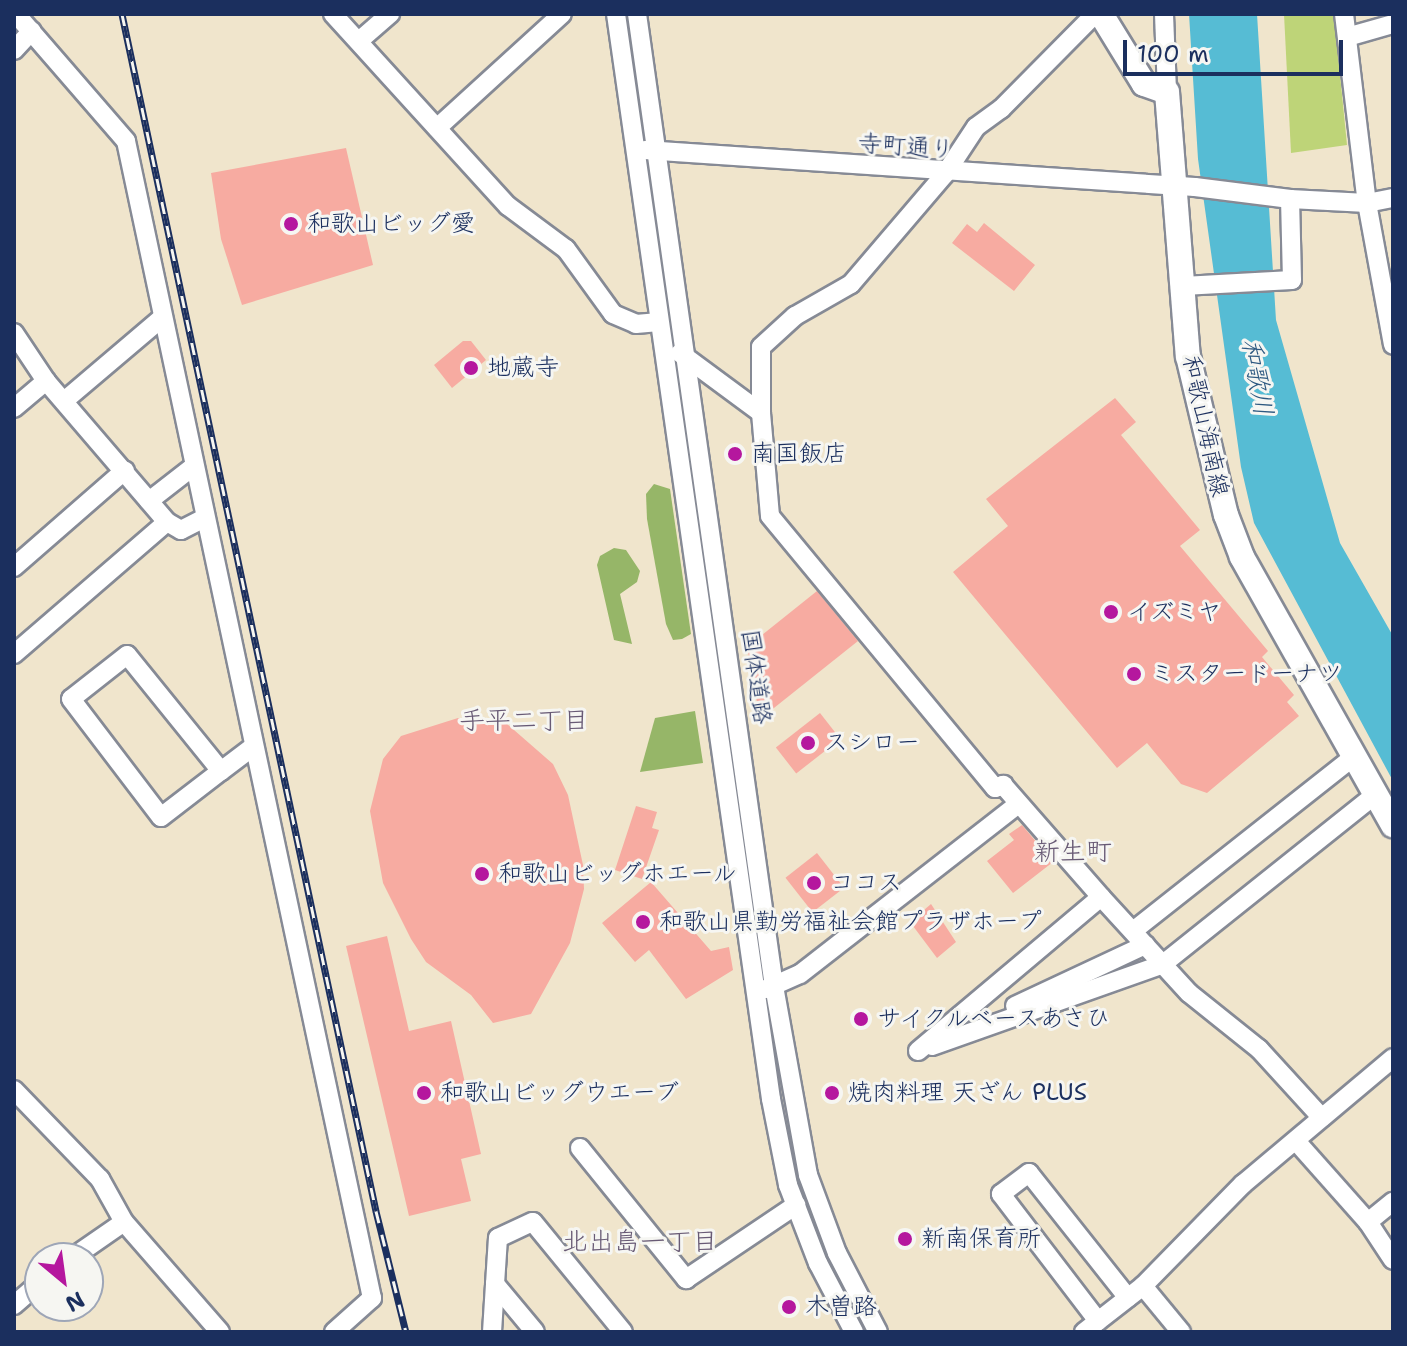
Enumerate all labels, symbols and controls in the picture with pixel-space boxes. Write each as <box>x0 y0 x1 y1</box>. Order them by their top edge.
scale bar <box>1127 24 1347 74</box>
text: 100 m <box>1137 38 1209 70</box>
street label: 寺町通り <box>857 129 955 165</box>
place label: 和歌山ビッグ愛 <box>307 210 475 238</box>
marker: 和歌山ビッグ愛 <box>282 215 300 233</box>
water label: 和歌川 <box>1236 336 1280 418</box>
street label: 和歌山海南線 <box>1176 353 1234 499</box>
place label: 地蔵寺 <box>487 354 559 382</box>
marker: 地蔵寺 <box>462 359 480 377</box>
place label: 南国飯店 <box>751 440 847 468</box>
marker: 南国飯店 <box>726 445 744 463</box>
place label: イズミヤ <box>1127 598 1223 626</box>
marker: イズミヤ <box>1102 603 1120 621</box>
street label: 国体道路 <box>735 627 777 727</box>
place label: ミスタードーナツ <box>1150 660 1342 688</box>
marker: ミスタードーナツ <box>1125 665 1143 683</box>
district label: 手平二丁目 <box>459 704 589 736</box>
place label: スシロー <box>824 729 920 757</box>
marker: スシロー <box>799 734 817 752</box>
district label: 新生町 <box>1034 835 1112 867</box>
place label: 和歌山ビッグホエール <box>498 860 738 888</box>
marker: 和歌山ビッグホエール <box>473 865 491 883</box>
place label: ココス <box>830 869 902 897</box>
marker: ココス <box>805 874 823 892</box>
place label: 和歌山県勤労福祉会館プラザホープ <box>659 908 1043 936</box>
marker: 和歌山県勤労福祉会館プラザホープ <box>634 913 652 931</box>
place label: サイクルベースあさひ <box>877 1005 1117 1033</box>
marker: サイクルベースあさひ <box>852 1010 870 1028</box>
place label: 和歌山ビッグウエーブ <box>440 1079 680 1107</box>
place label: 焼肉料理 天ざん PLUS <box>848 1079 1088 1107</box>
marker: 和歌山ビッグウエーブ <box>415 1084 433 1102</box>
marker: 焼肉料理 天ざん PLUS <box>823 1084 841 1102</box>
district label: 北出島一丁目 <box>562 1225 718 1257</box>
place label: 新南保育所 <box>921 1225 1041 1253</box>
marker: 新南保育所 <box>896 1230 914 1248</box>
north arrow <box>24 1242 104 1322</box>
text: N <box>60 1285 90 1319</box>
place label: 木曽路 <box>805 1293 877 1321</box>
marker: 木曽路 <box>780 1298 798 1316</box>

